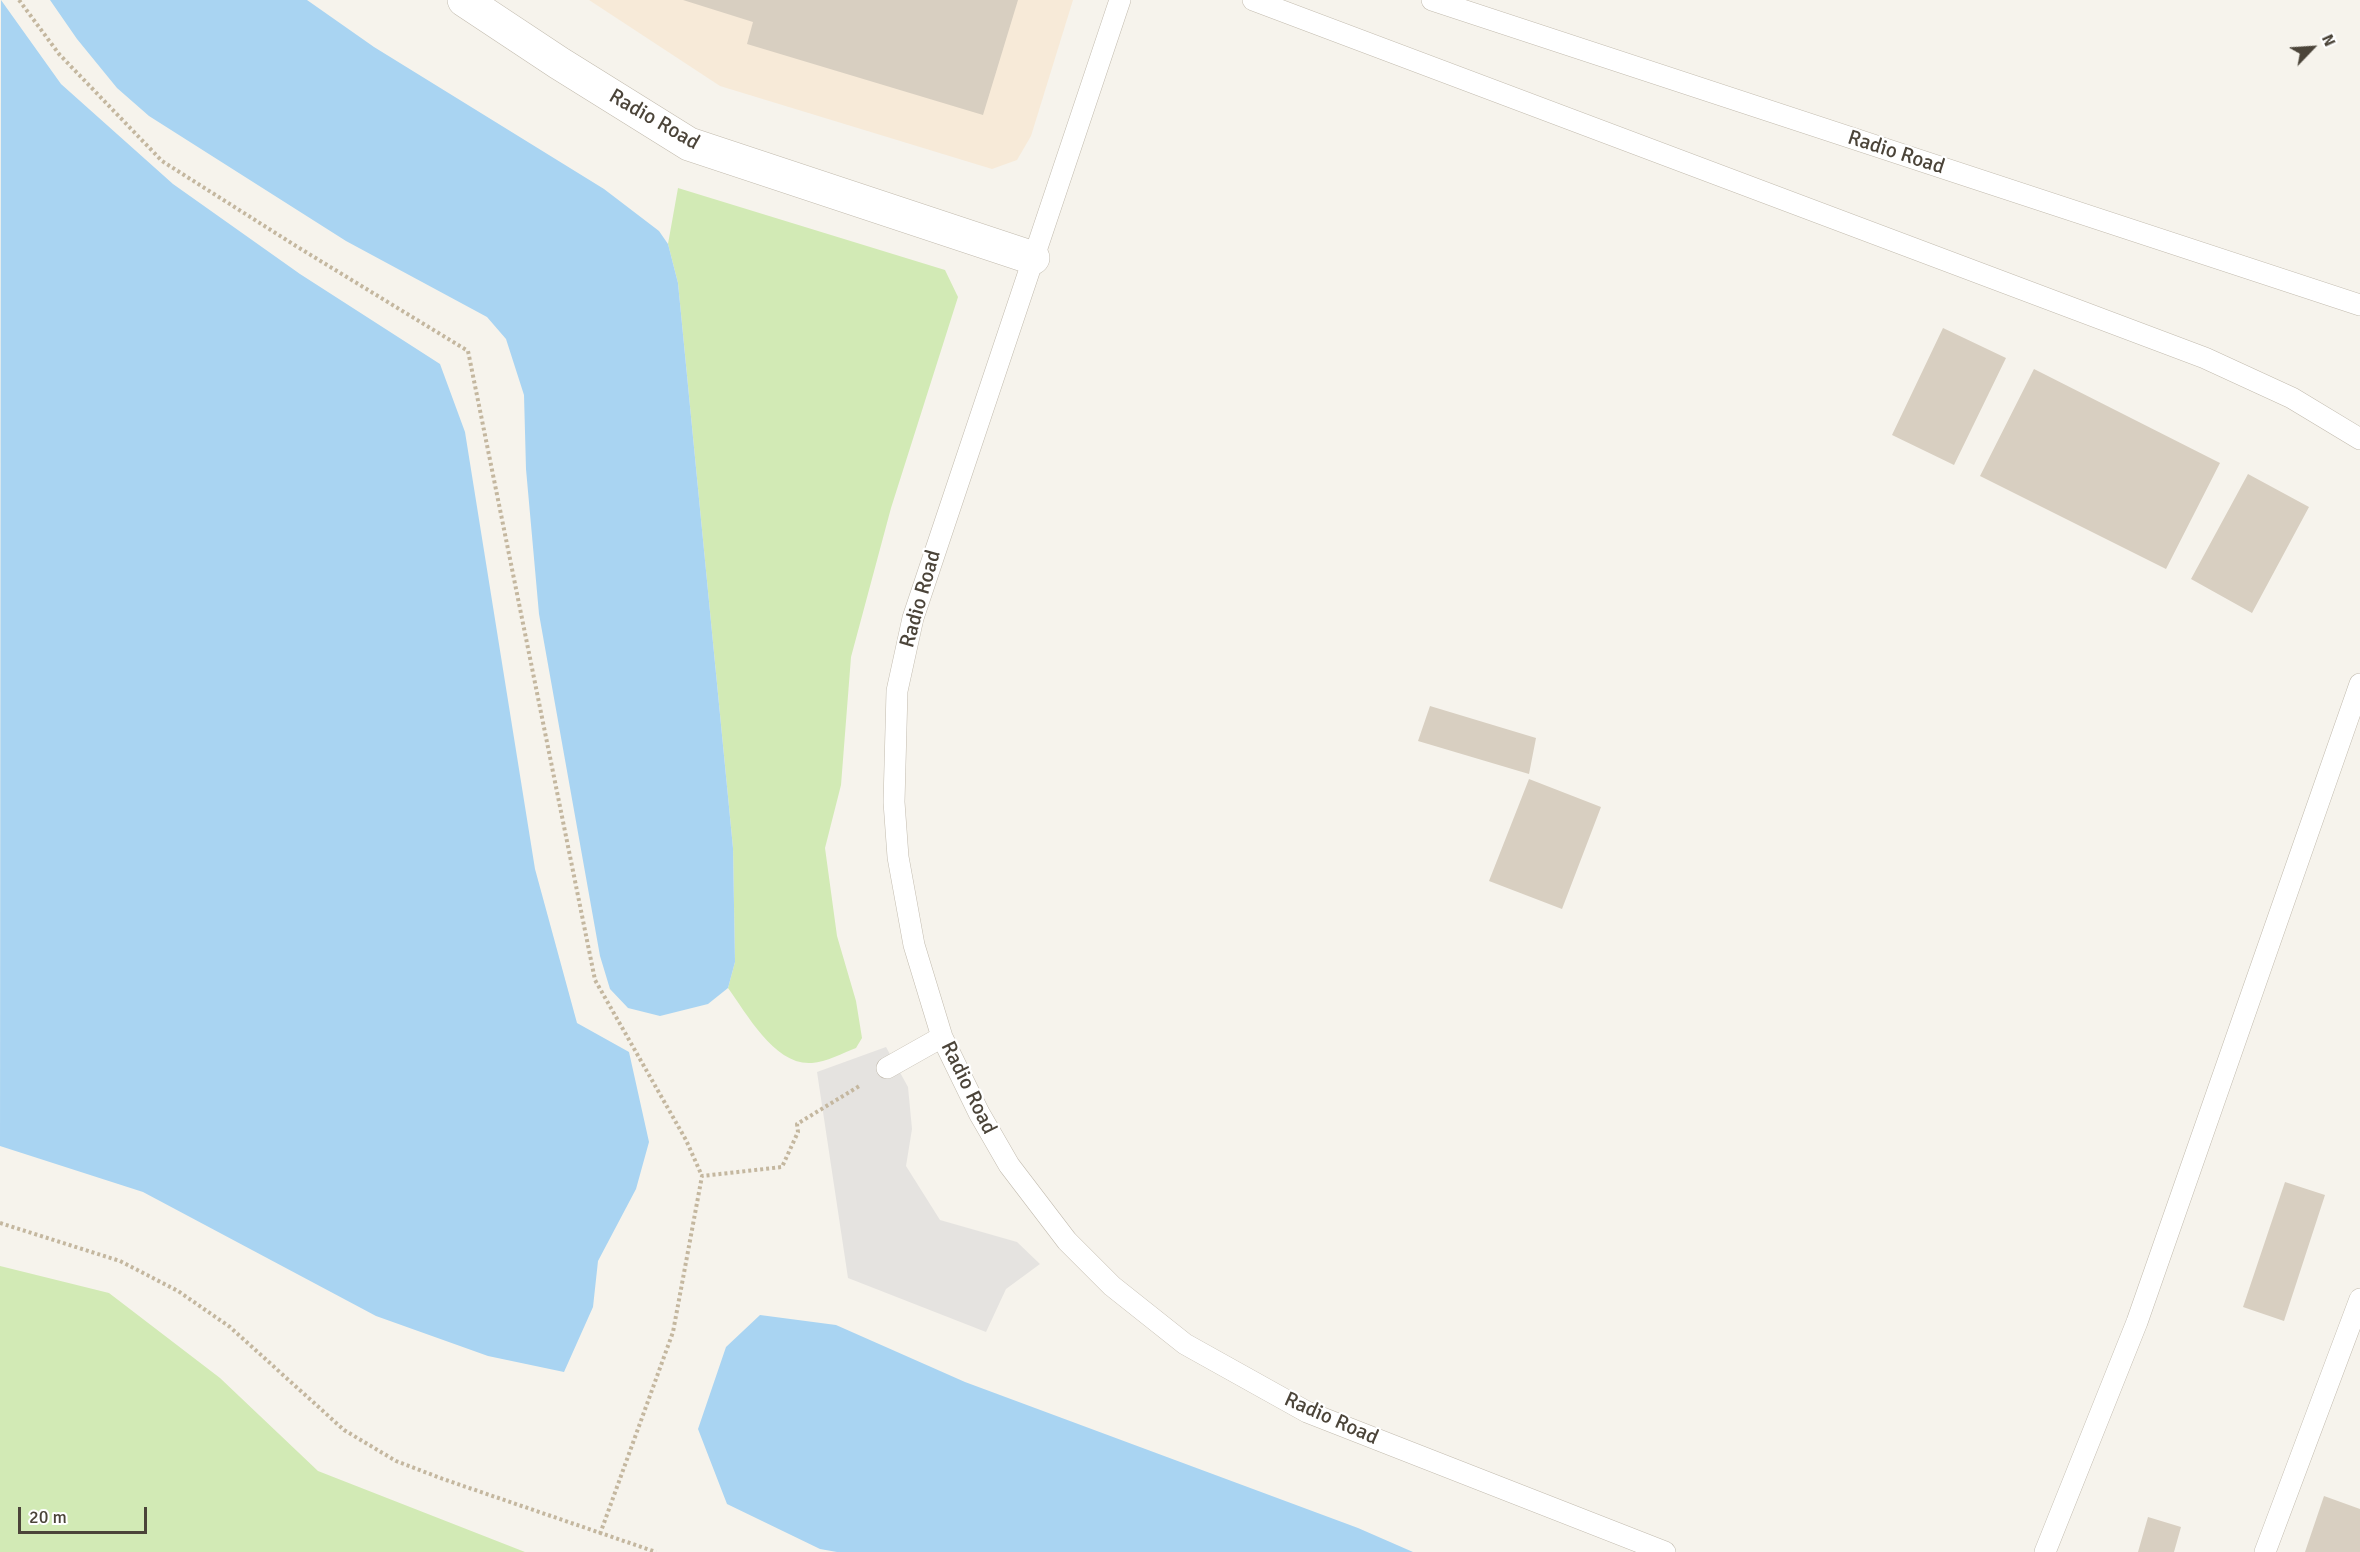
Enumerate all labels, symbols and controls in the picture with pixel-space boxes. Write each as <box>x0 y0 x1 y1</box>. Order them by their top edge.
north arrow <box>2282 18 2342 78</box>
text: N <box>2317 31 2340 50</box>
street label: Radio Road <box>604 84 704 156</box>
street label: Radio Road <box>1844 126 1948 180</box>
street label: Radio Road <box>895 547 947 651</box>
street label: Radio Road <box>935 1037 1001 1139</box>
street label: Radio Road <box>1280 1387 1382 1451</box>
scale bar <box>21 1495 150 1533</box>
text: 20 m <box>29 1506 67 1528</box>

